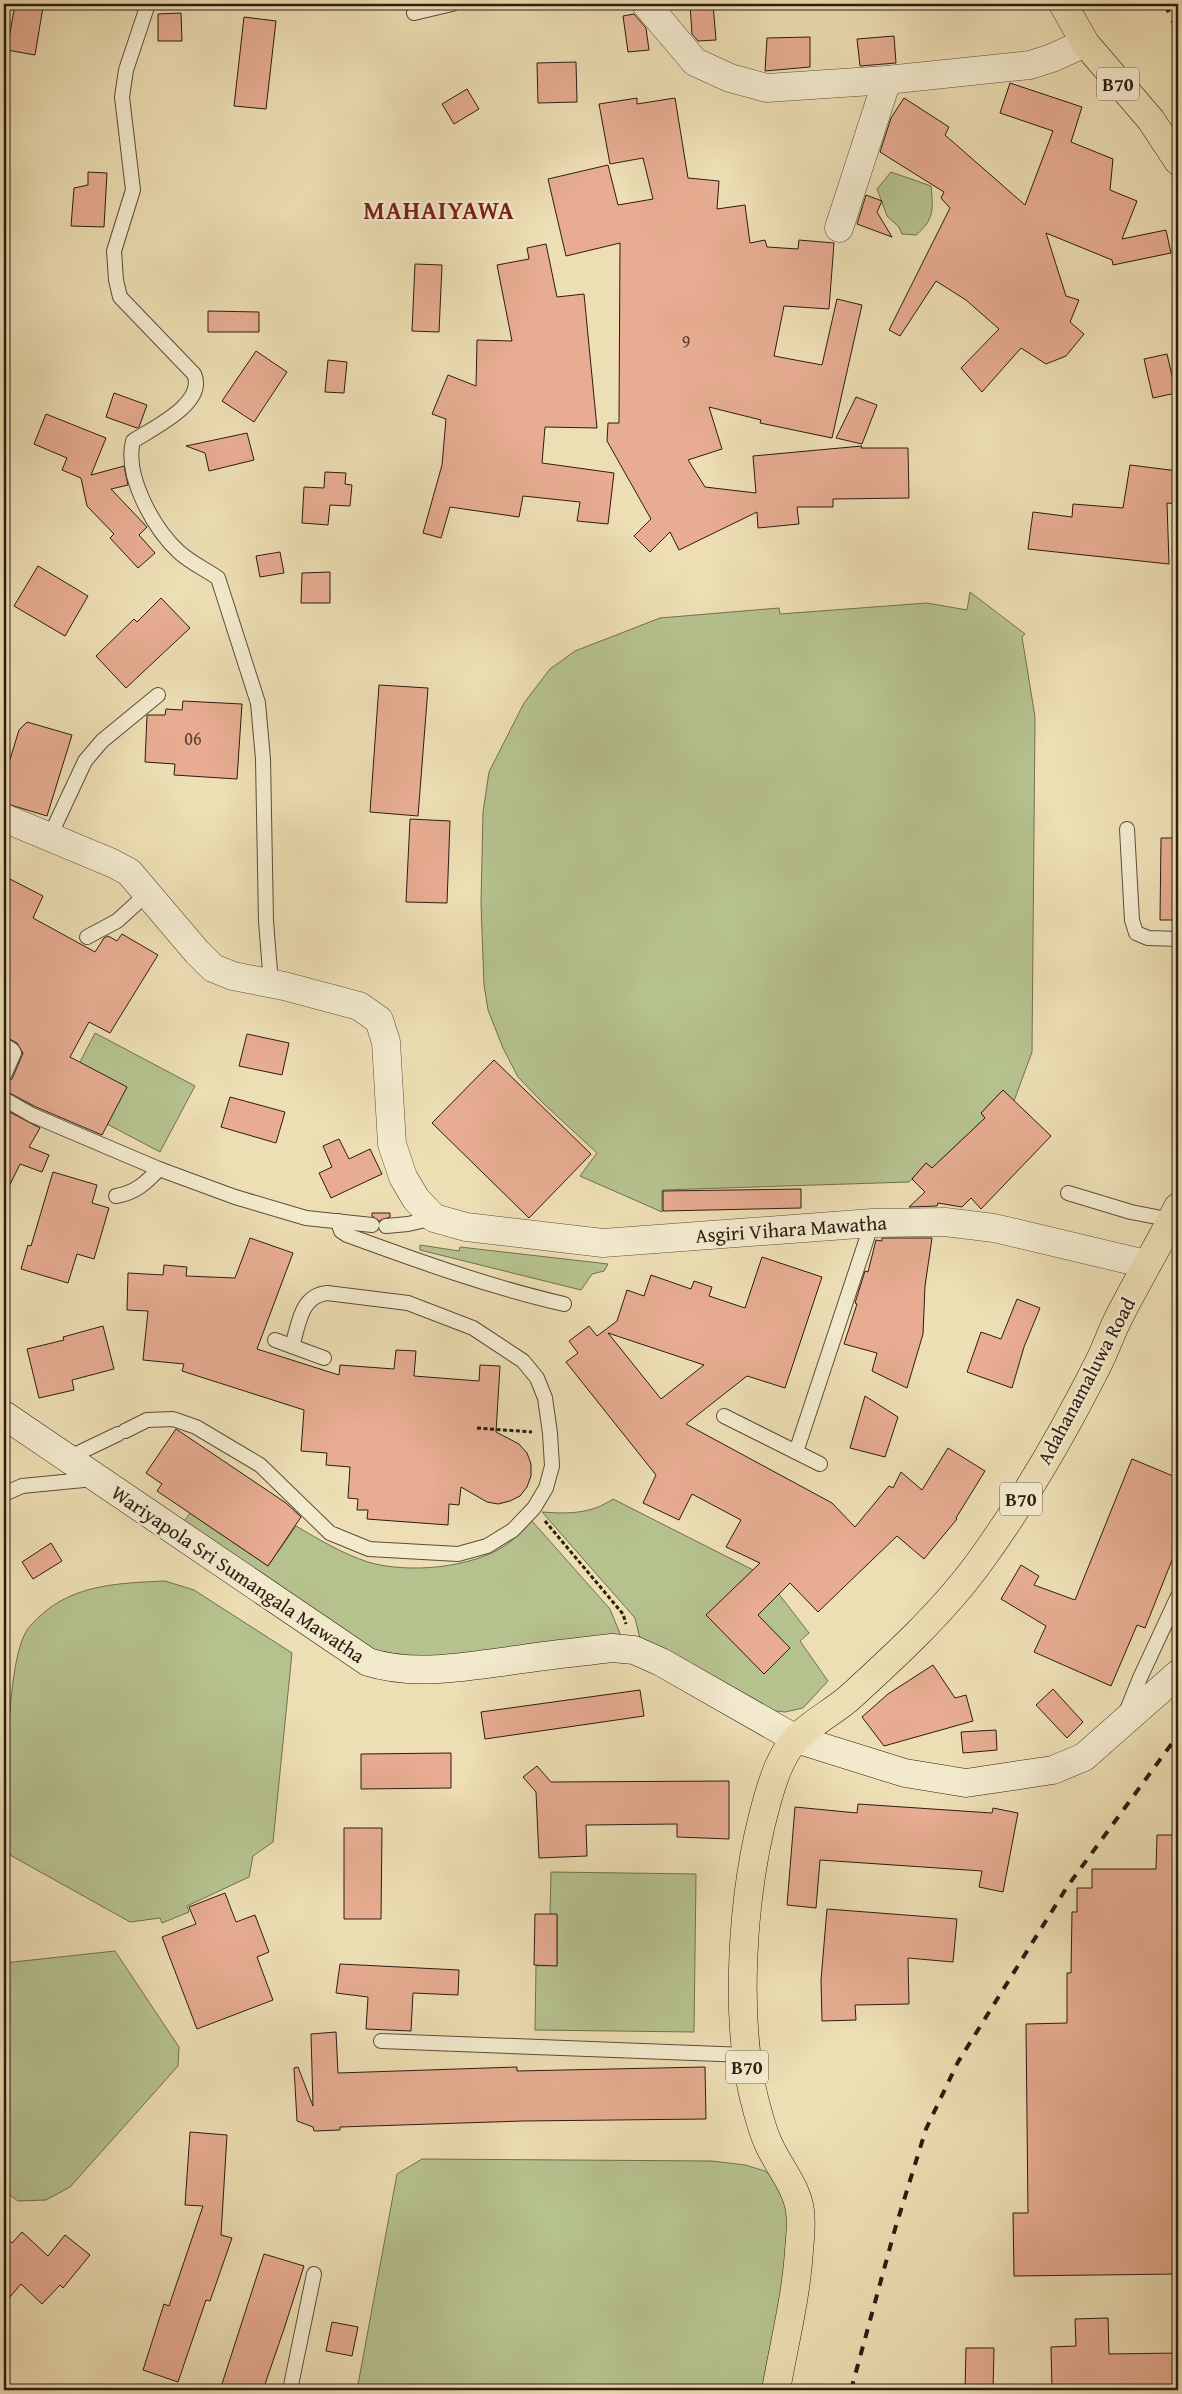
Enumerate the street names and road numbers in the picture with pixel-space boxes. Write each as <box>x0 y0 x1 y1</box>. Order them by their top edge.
road number: B70 <box>1097 68 1139 100</box>
street label: Asgiri Vihara Mawatha <box>694 1207 888 1250</box>
street label: Adahanamaluwa Road <box>1029 1292 1142 1469</box>
street label: Wariyapola Sri Sumangala Mawatha <box>106 1478 371 1670</box>
road number: B70 <box>1000 1482 1042 1516</box>
road number: B70 <box>726 2050 768 2084</box>

